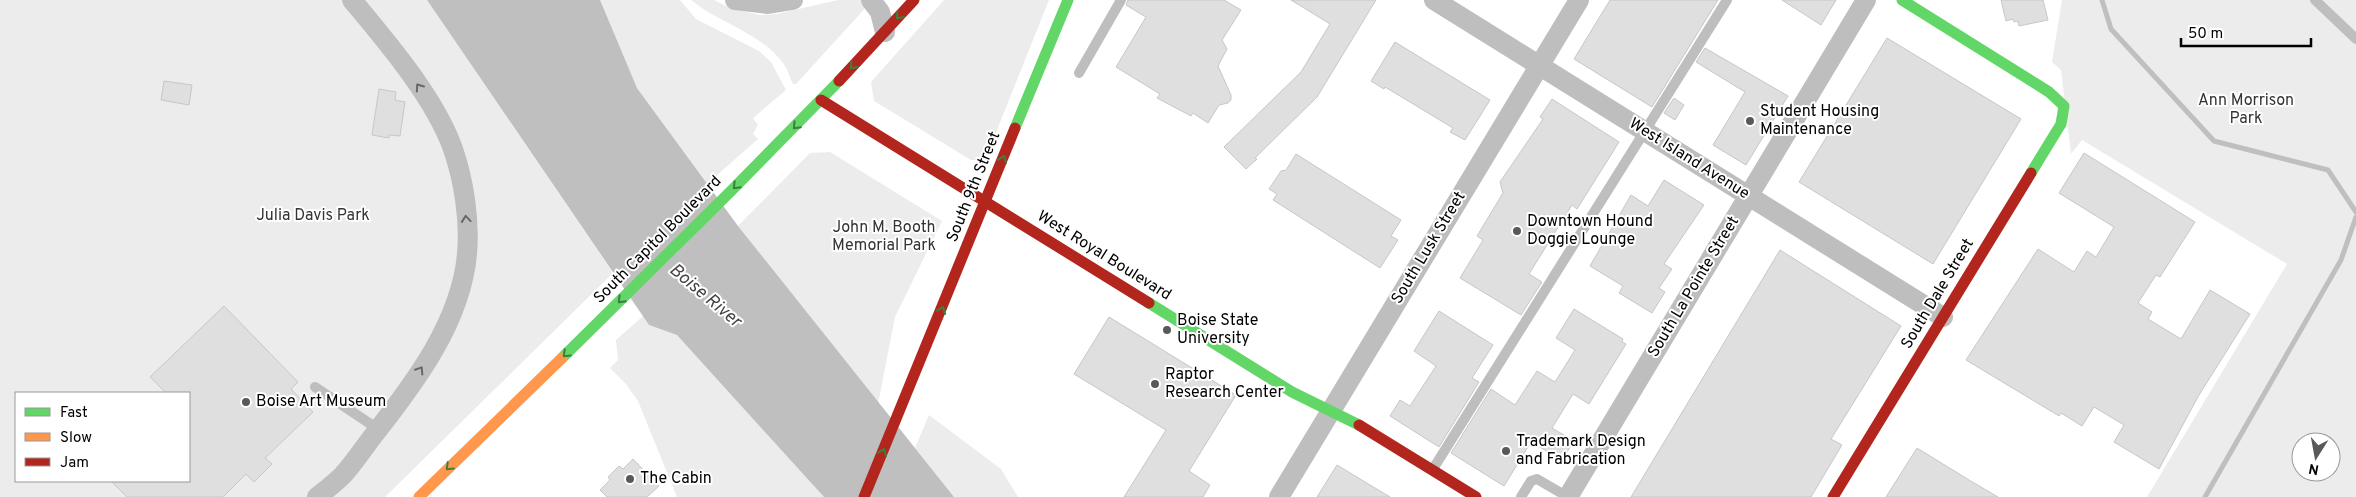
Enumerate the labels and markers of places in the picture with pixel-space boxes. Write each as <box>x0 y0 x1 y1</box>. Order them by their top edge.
place label: Student Housing Maintenance <box>1760 102 1879 140</box>
marker: Student Housing Maintenance <box>1744 115 1756 127</box>
place label: Downtown Hound Doggie Lounge <box>1527 212 1653 250</box>
marker: Downtown Hound Doggie Lounge <box>1511 225 1523 237</box>
place label: Boise State University <box>1177 311 1258 349</box>
marker: Boise State University <box>1161 324 1173 336</box>
place label: Raptor Research Center <box>1165 365 1284 403</box>
marker: Raptor Research Center <box>1149 378 1161 390</box>
place label: Boise Art Museum <box>256 392 386 412</box>
marker: Boise Art Museum <box>240 396 252 408</box>
place label: Trademark Design and Fabrication <box>1516 432 1646 470</box>
marker: Trademark Design and Fabrication <box>1500 445 1512 457</box>
place label: The Cabin <box>640 469 712 489</box>
marker: The Cabin <box>624 473 636 485</box>

